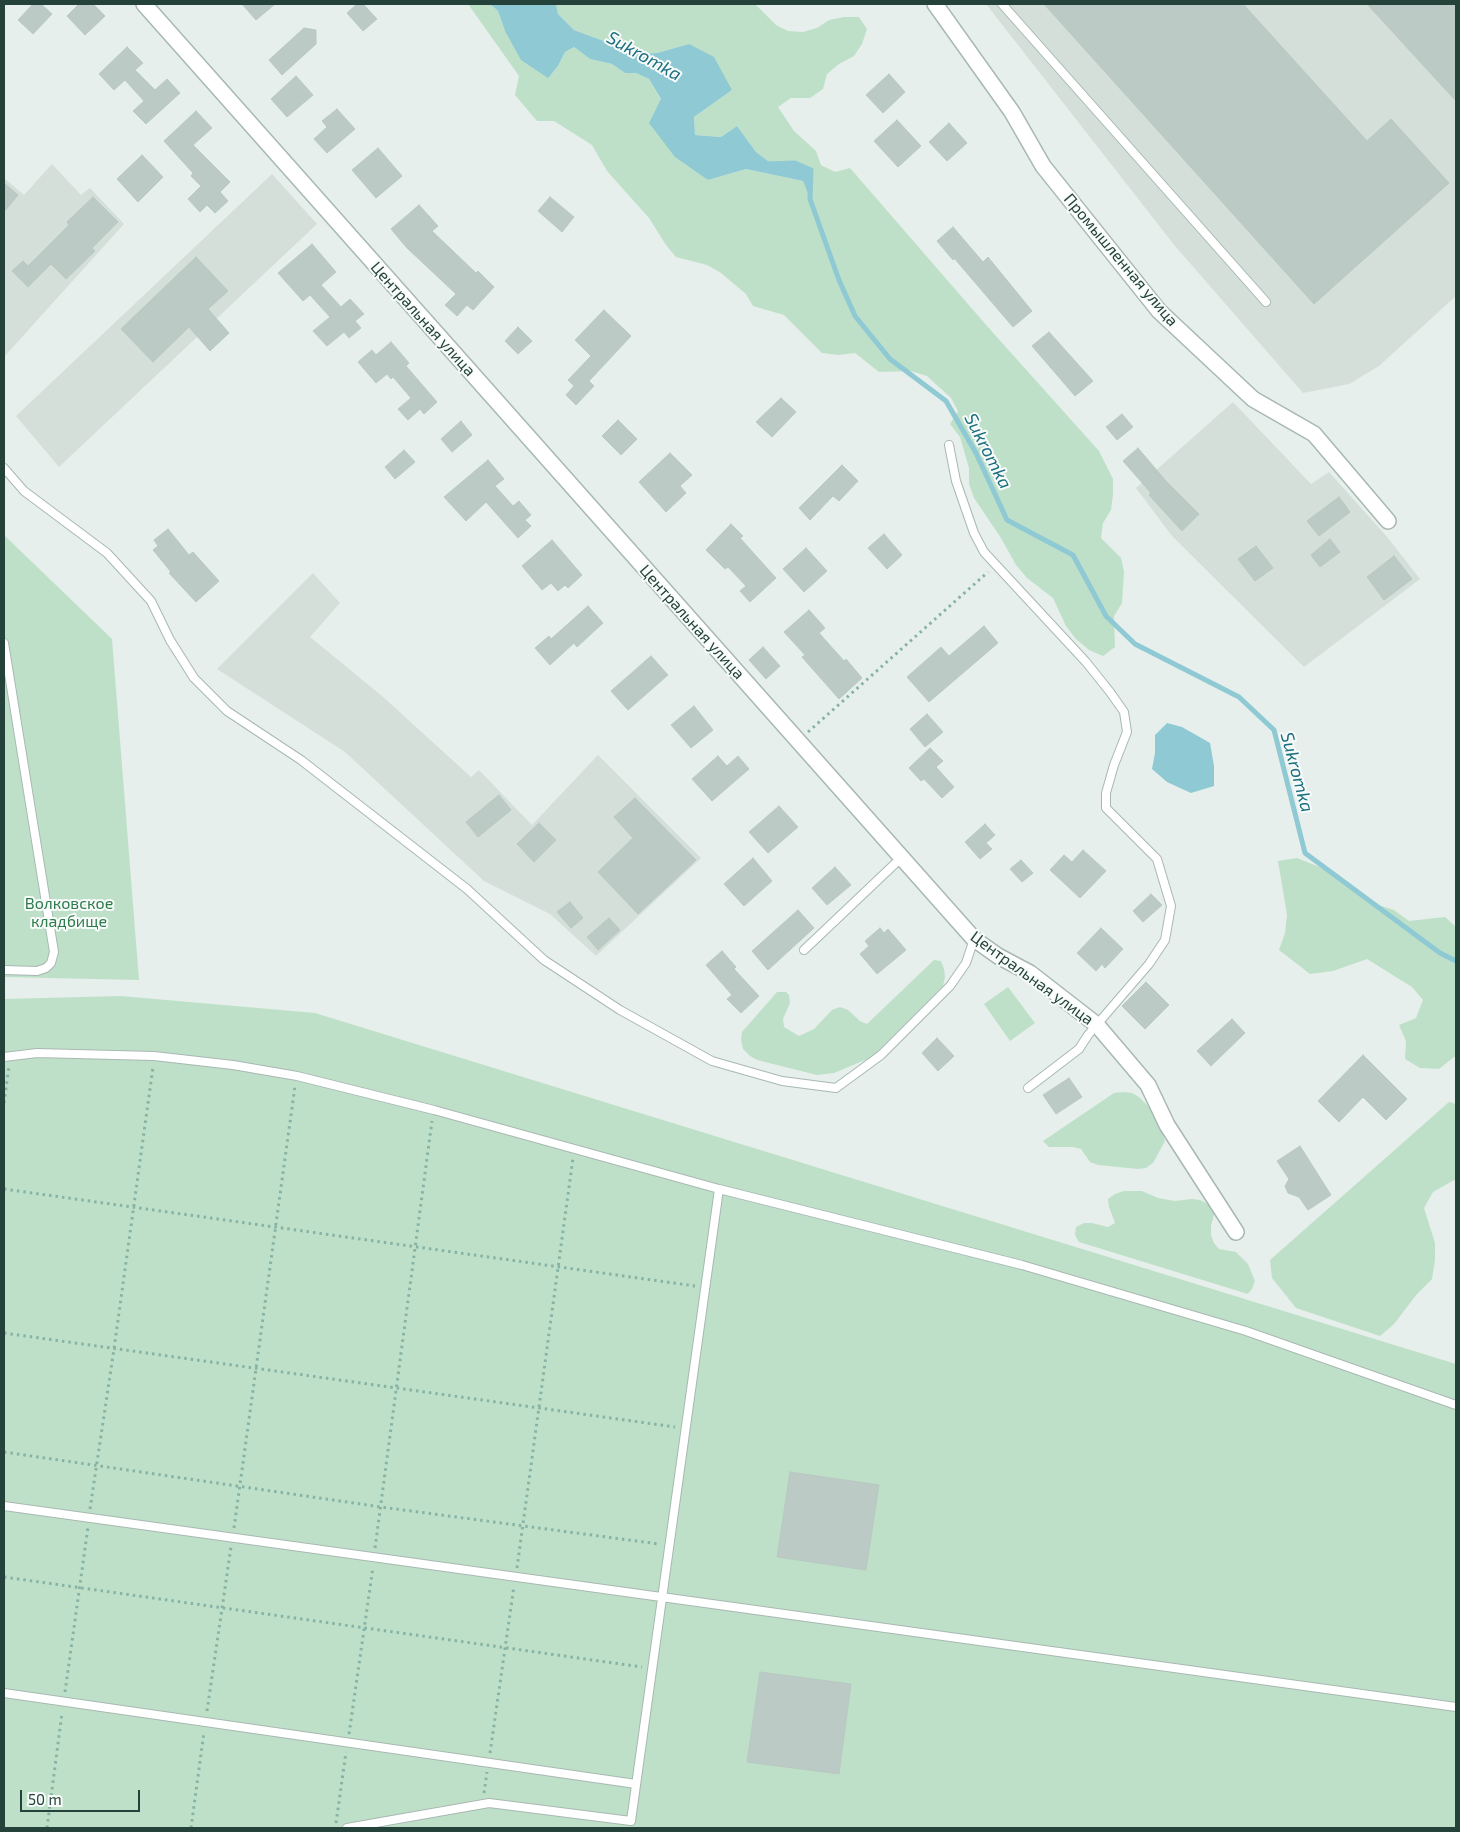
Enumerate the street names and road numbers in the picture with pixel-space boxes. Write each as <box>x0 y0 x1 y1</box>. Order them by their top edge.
street label: Промышленная улица <box>1060 190 1182 330</box>
street label: Центральная улица <box>367 258 479 380</box>
street label: Центральная улица <box>636 561 748 683</box>
street label: Центральная улица <box>967 927 1097 1029</box>

